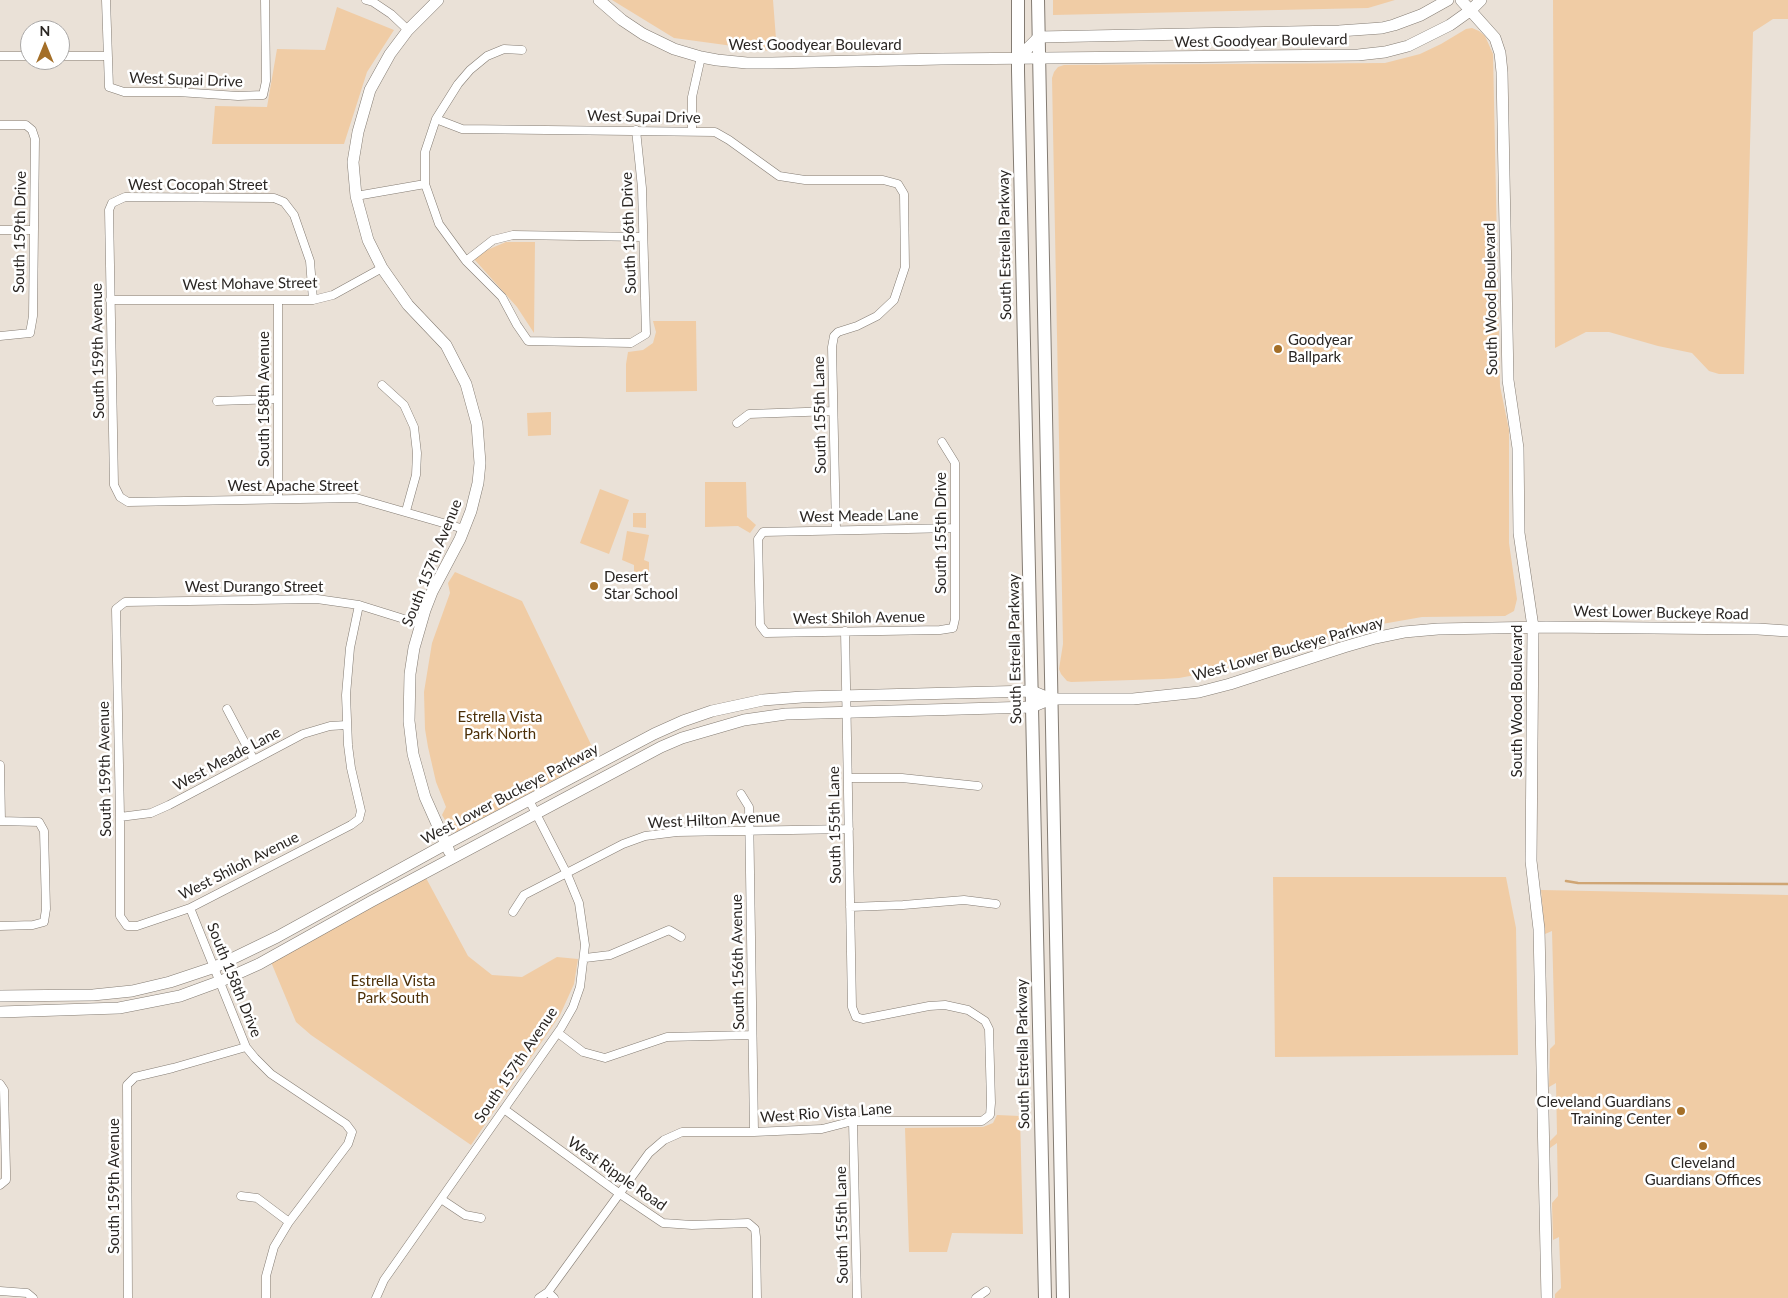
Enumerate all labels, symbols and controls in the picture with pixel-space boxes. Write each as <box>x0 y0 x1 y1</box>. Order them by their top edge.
north arrow <box>20 20 70 70</box>
text: N <box>40 22 50 39</box>
street label: West Goodyear Boulevard <box>1174 30 1348 52</box>
street label: West Goodyear Boulevard <box>728 36 902 54</box>
street label: West Supai Drive <box>129 69 243 91</box>
street label: West Supai Drive <box>587 107 701 127</box>
street label: South Estrella Parkway <box>995 170 1015 320</box>
street label: South 159th Drive <box>10 171 30 293</box>
street label: South 156th Drive <box>618 172 640 294</box>
street label: West Cocopah Street <box>128 176 268 194</box>
street label: South Wood Boulevard <box>1481 222 1501 376</box>
street label: West Mohave Street <box>182 274 318 294</box>
street label: South 159th Avenue <box>88 283 108 419</box>
street label: South 158th Avenue <box>255 331 273 467</box>
place label: Goodyear Ballpark <box>1288 331 1353 366</box>
marker: Goodyear Ballpark <box>1272 343 1284 355</box>
street label: South 155th Lane <box>810 356 830 474</box>
street label: South 155th Drive <box>932 472 950 594</box>
street label: West Apache Street <box>227 477 359 495</box>
street label: South 157th Avenue <box>398 497 466 629</box>
street label: West Meade Lane <box>799 506 919 526</box>
place label: Desert Star School <box>604 568 678 603</box>
street label: South Estrella Parkway <box>1005 574 1025 724</box>
street label: West Durango Street <box>185 578 323 596</box>
marker: Desert Star School <box>588 580 600 592</box>
street label: West Lower Buckeye Road <box>1573 602 1749 624</box>
street label: West Shiloh Avenue <box>793 608 925 628</box>
street label: West Lower Buckeye Parkway <box>1190 613 1386 685</box>
street label: South Wood Boulevard <box>1508 625 1526 777</box>
street label: South 159th Avenue <box>95 701 115 837</box>
park label: Estrella Vista Park North <box>458 708 542 743</box>
street label: West Meade Lane <box>170 723 284 795</box>
street label: West Lower Buckeye Parkway <box>418 740 602 848</box>
street label: South 155th Lane <box>825 766 845 884</box>
street label: West Hilton Avenue <box>647 808 781 832</box>
street label: West Shiloh Avenue <box>176 828 302 904</box>
street label: South 156th Avenue <box>728 894 748 1030</box>
street label: South 158th Drive <box>203 920 265 1040</box>
park label: Estrella Vista Park South <box>351 972 435 1007</box>
street label: South Estrella Parkway <box>1013 979 1033 1129</box>
street label: South 157th Avenue <box>471 1004 561 1126</box>
place label: Cleveland Guardians Training Center <box>1536 1093 1671 1128</box>
street label: West Rio Vista Lane <box>760 1099 892 1127</box>
marker: Cleveland Guardians Training Center <box>1675 1105 1687 1117</box>
street label: South 159th Avenue <box>105 1118 123 1254</box>
street label: West Ripple Road <box>564 1133 670 1215</box>
marker: Cleveland Guardians Offices <box>1697 1140 1709 1152</box>
place label: Cleveland Guardians Offices <box>1645 1154 1761 1189</box>
street label: South 155th Lane <box>832 1166 852 1284</box>

